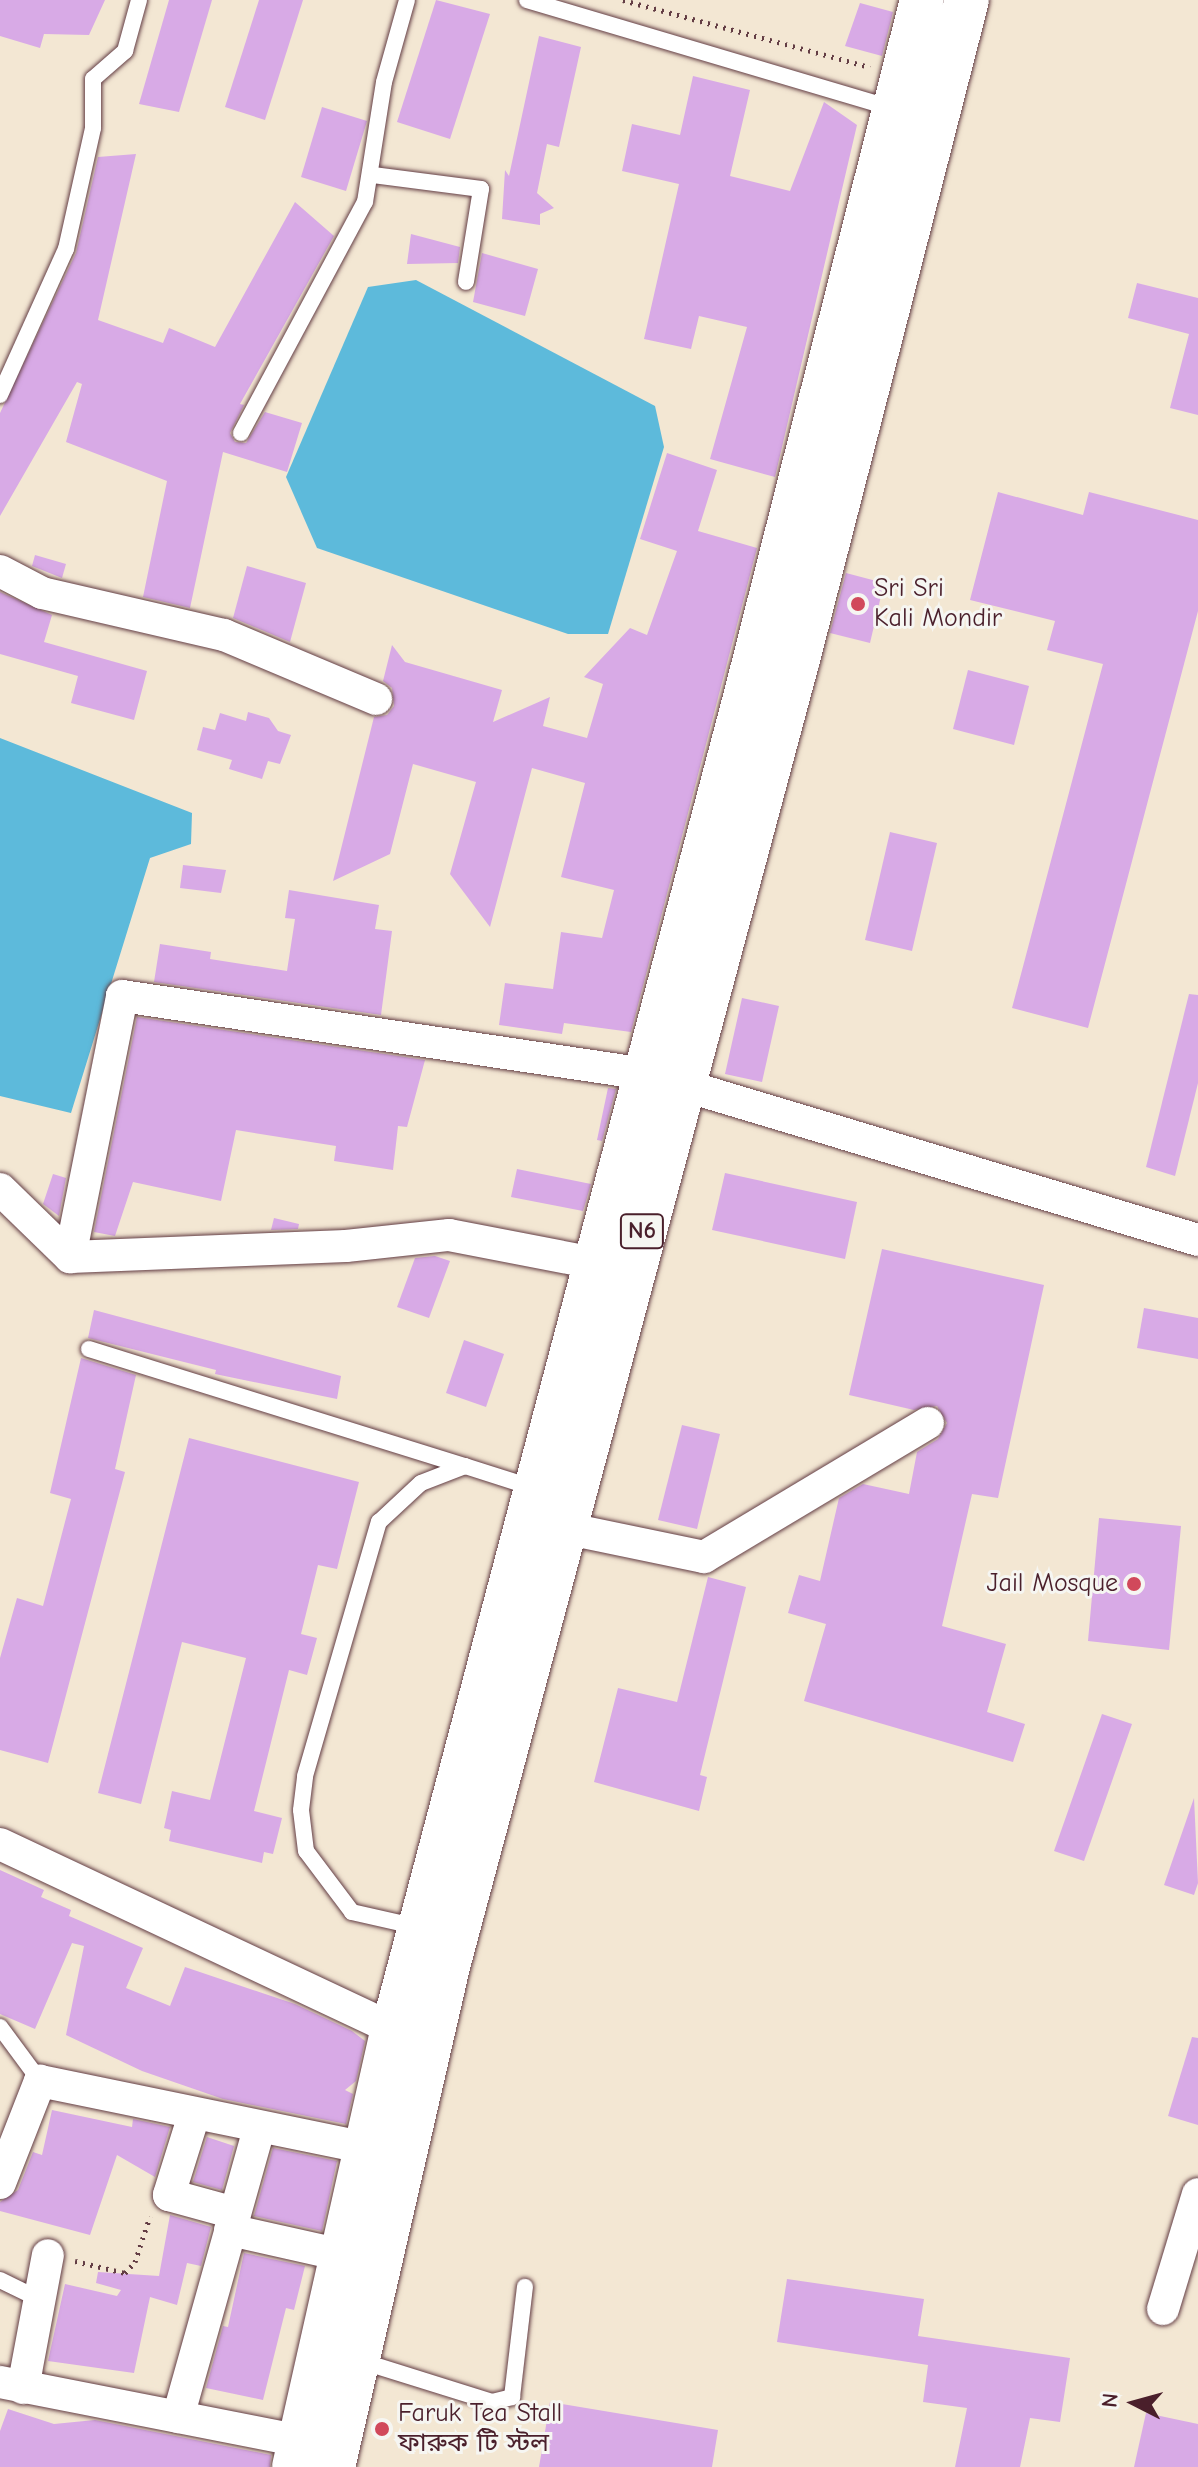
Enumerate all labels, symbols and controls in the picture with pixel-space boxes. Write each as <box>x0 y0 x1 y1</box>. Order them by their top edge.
place label: Sri Sri Kali Mondir <box>874 573 1002 634</box>
marker: Sri Sri Kali Mondir <box>849 595 867 613</box>
road number: N6 <box>618 1211 666 1251</box>
place label: Jail Mosque <box>987 1568 1118 1600</box>
marker: Jail Mosque <box>1125 1575 1143 1593</box>
north arrow <box>1094 2363 1174 2443</box>
text: N <box>1096 2392 1124 2409</box>
place label: Faruk Tea Stall ফারুক টি স্টল <box>398 2398 562 2460</box>
marker: Faruk Tea Stall ফারুক টি স্টল <box>373 2420 391 2438</box>

